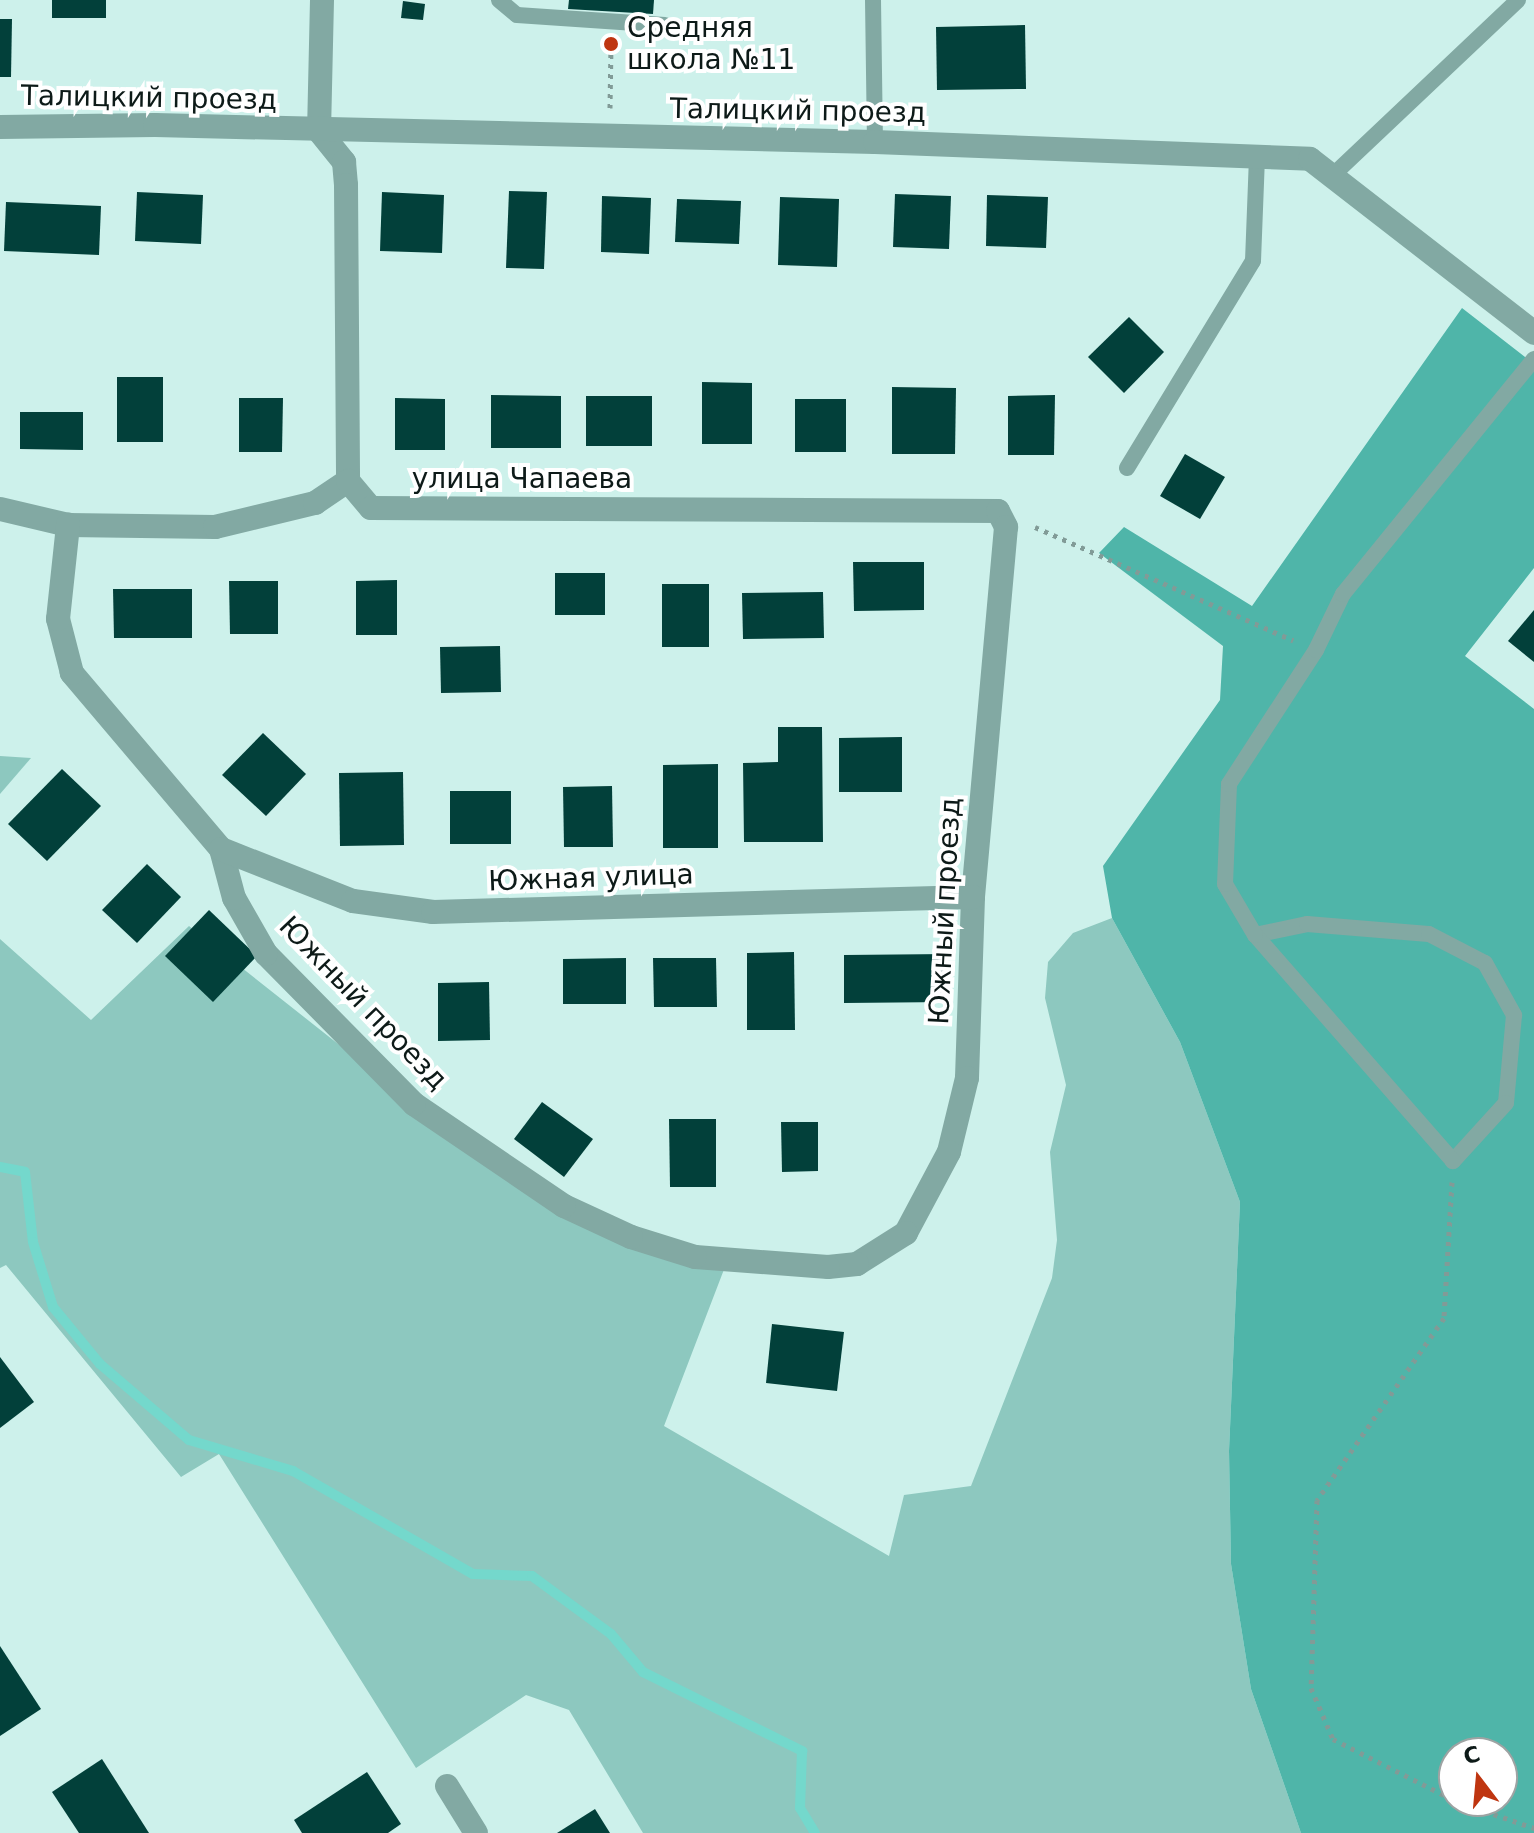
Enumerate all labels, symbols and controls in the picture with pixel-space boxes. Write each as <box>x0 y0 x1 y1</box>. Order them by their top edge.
place label: Средняя школа №11 <box>627 11 795 77</box>
marker: Средняя школа №11 <box>602 35 620 53</box>
street label: Талицкий проезд <box>21 79 277 117</box>
street label: Талицкий проезд <box>670 92 926 130</box>
street label: улица Чапаева <box>412 462 632 496</box>
street label: Южный проезд <box>922 796 968 1026</box>
street label: Южная улица <box>488 858 694 898</box>
street label: Южный проезд <box>272 909 454 1097</box>
north arrow <box>1438 1737 1518 1817</box>
text: С <box>1461 1741 1483 1770</box>

